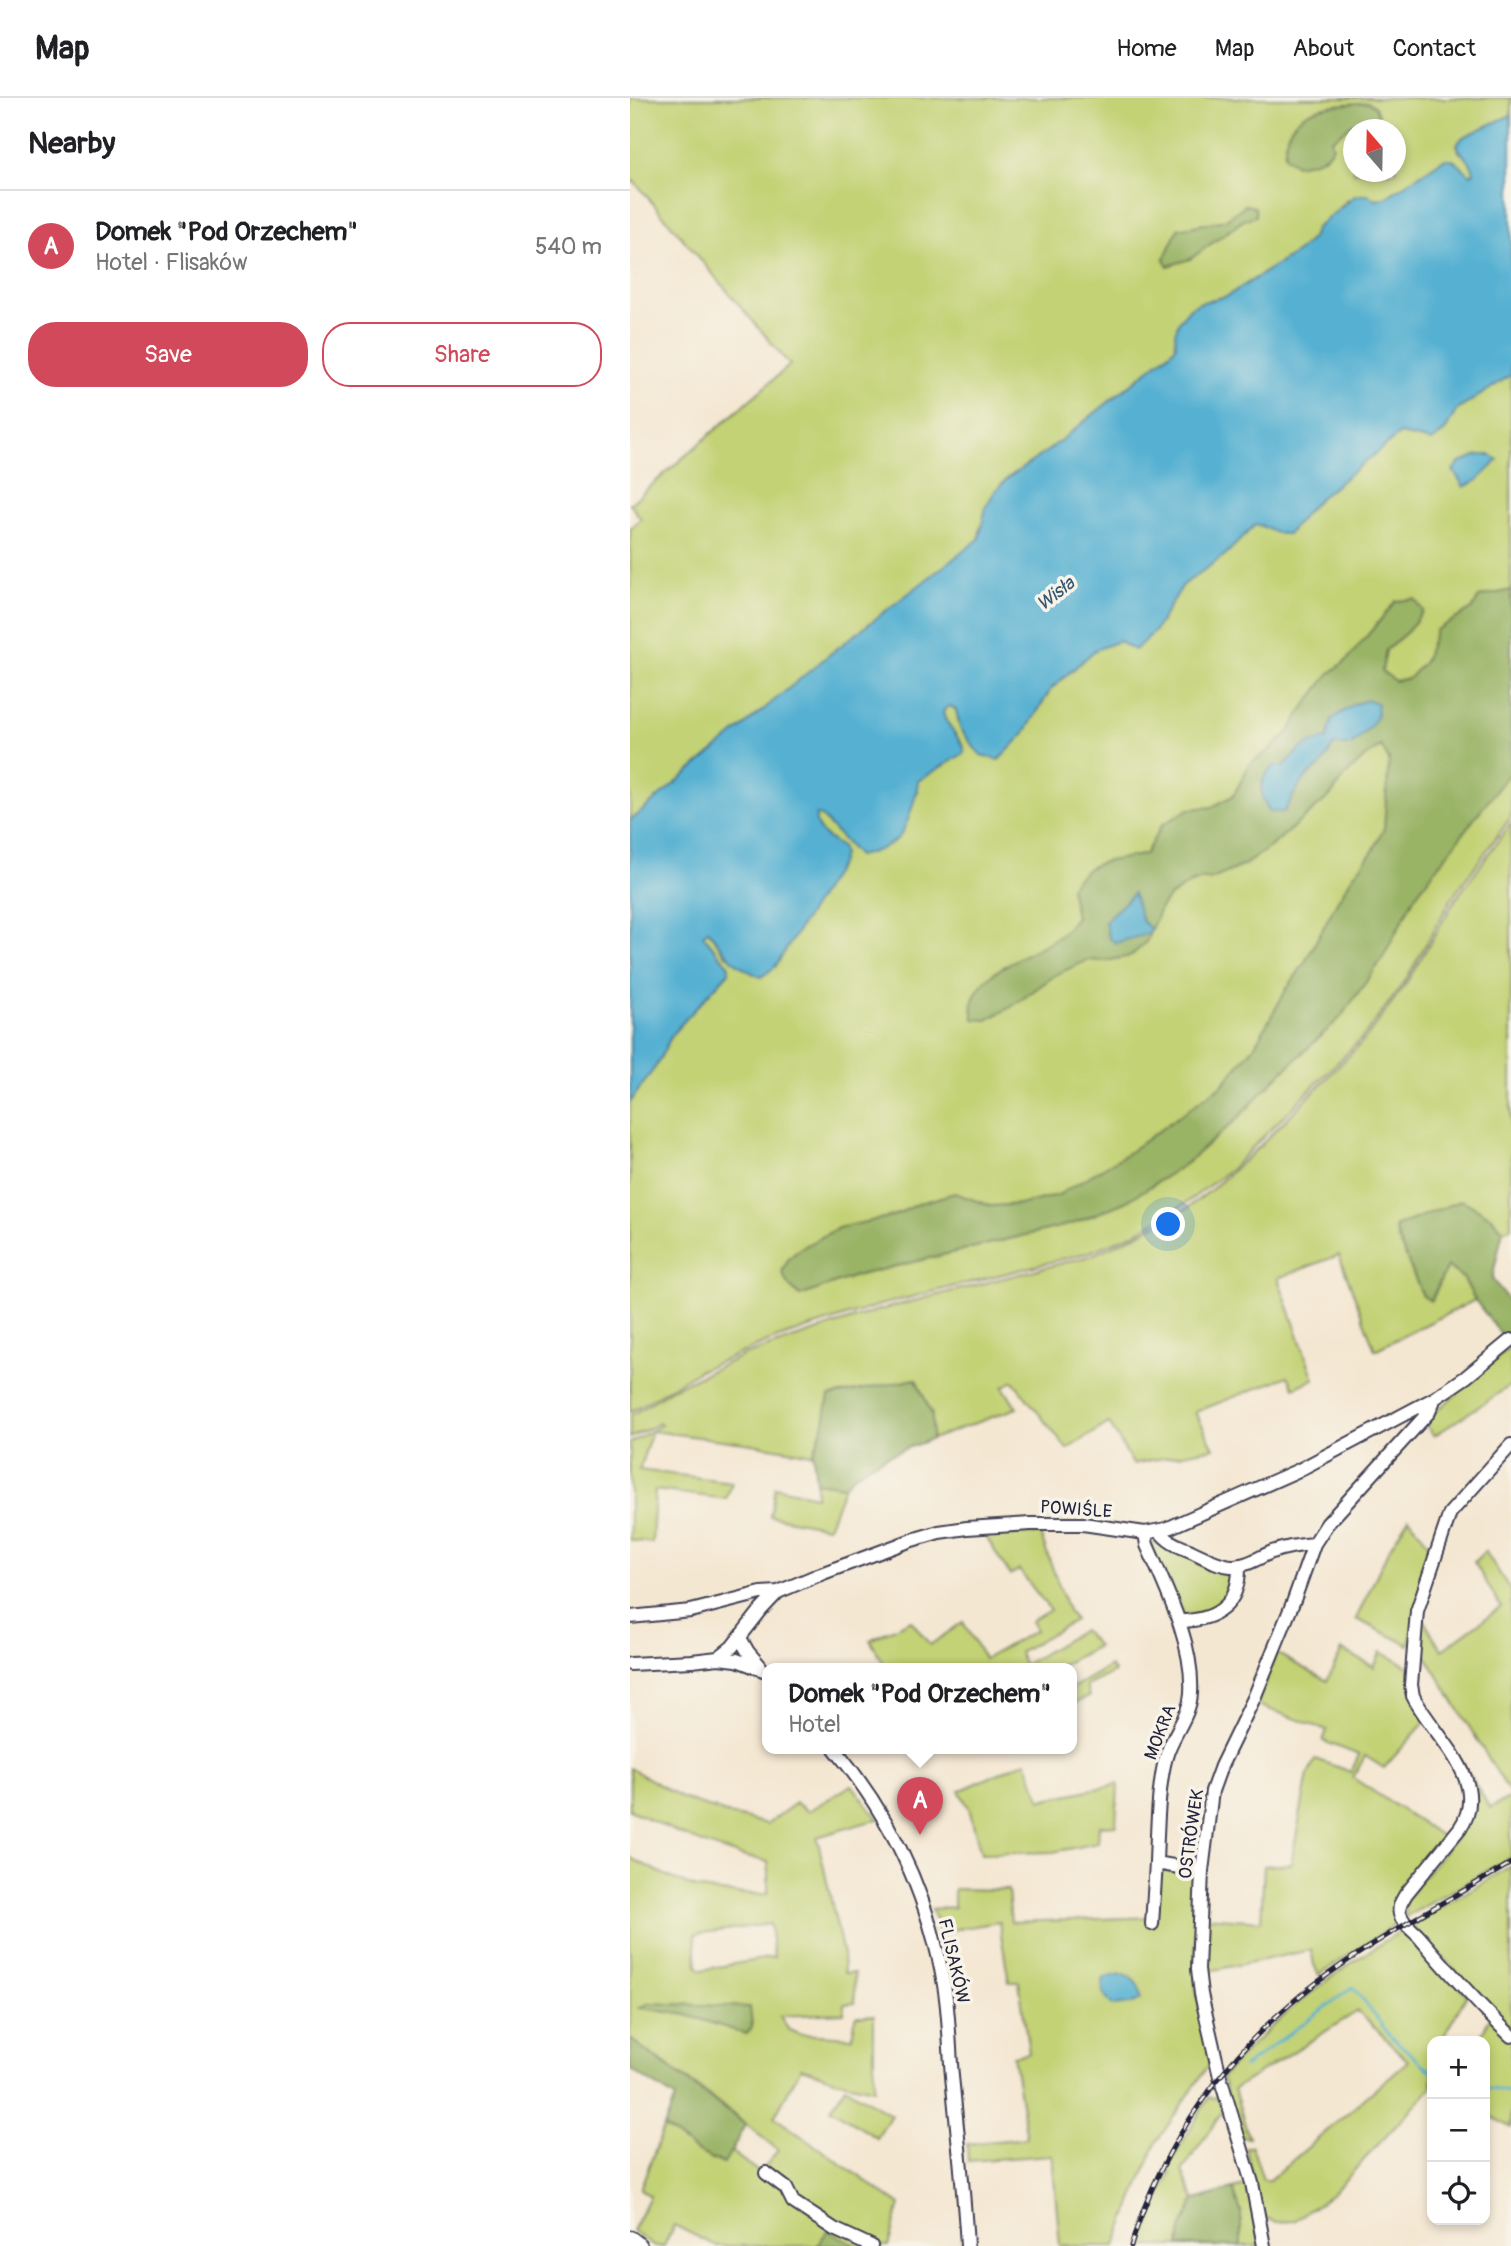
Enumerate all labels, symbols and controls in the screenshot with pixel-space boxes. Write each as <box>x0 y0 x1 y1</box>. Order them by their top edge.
text: Map <box>35 28 90 69</box>
text: Home <box>1116 34 1177 63</box>
text: Map <box>1215 34 1255 63</box>
text: About <box>1293 34 1355 63</box>
text: Contact <box>1393 34 1476 63</box>
north arrow <box>1343 119 1406 182</box>
text: Nearby <box>28 125 115 162</box>
text: Domek "Pod Orzechem" <box>95 216 358 248</box>
text: A <box>44 232 58 261</box>
text: 540 m <box>535 232 602 261</box>
text: Hotel · Flisaków <box>95 248 248 277</box>
button: Save <box>28 322 308 387</box>
button: Share <box>322 322 602 387</box>
water label: Wisła <box>1032 571 1080 616</box>
your location <box>1151 1207 1185 1241</box>
street label: POWIŚLE <box>1039 1496 1113 1523</box>
popup <box>762 1663 1077 1754</box>
text: Domek "Pod Orzechem" <box>788 1678 1051 1710</box>
street label: MOKRA <box>1139 1701 1182 1763</box>
text: Hotel <box>788 1710 841 1739</box>
pin: A <box>897 1777 943 1835</box>
street label: OSTRÓWEK <box>1173 1788 1209 1880</box>
street label: FLISAKÓW <box>933 1916 975 2006</box>
map controls <box>1427 2036 1490 2225</box>
button: + <box>1427 2036 1490 2099</box>
button: − <box>1427 2099 1490 2162</box>
button: locate <box>1427 2162 1490 2225</box>

